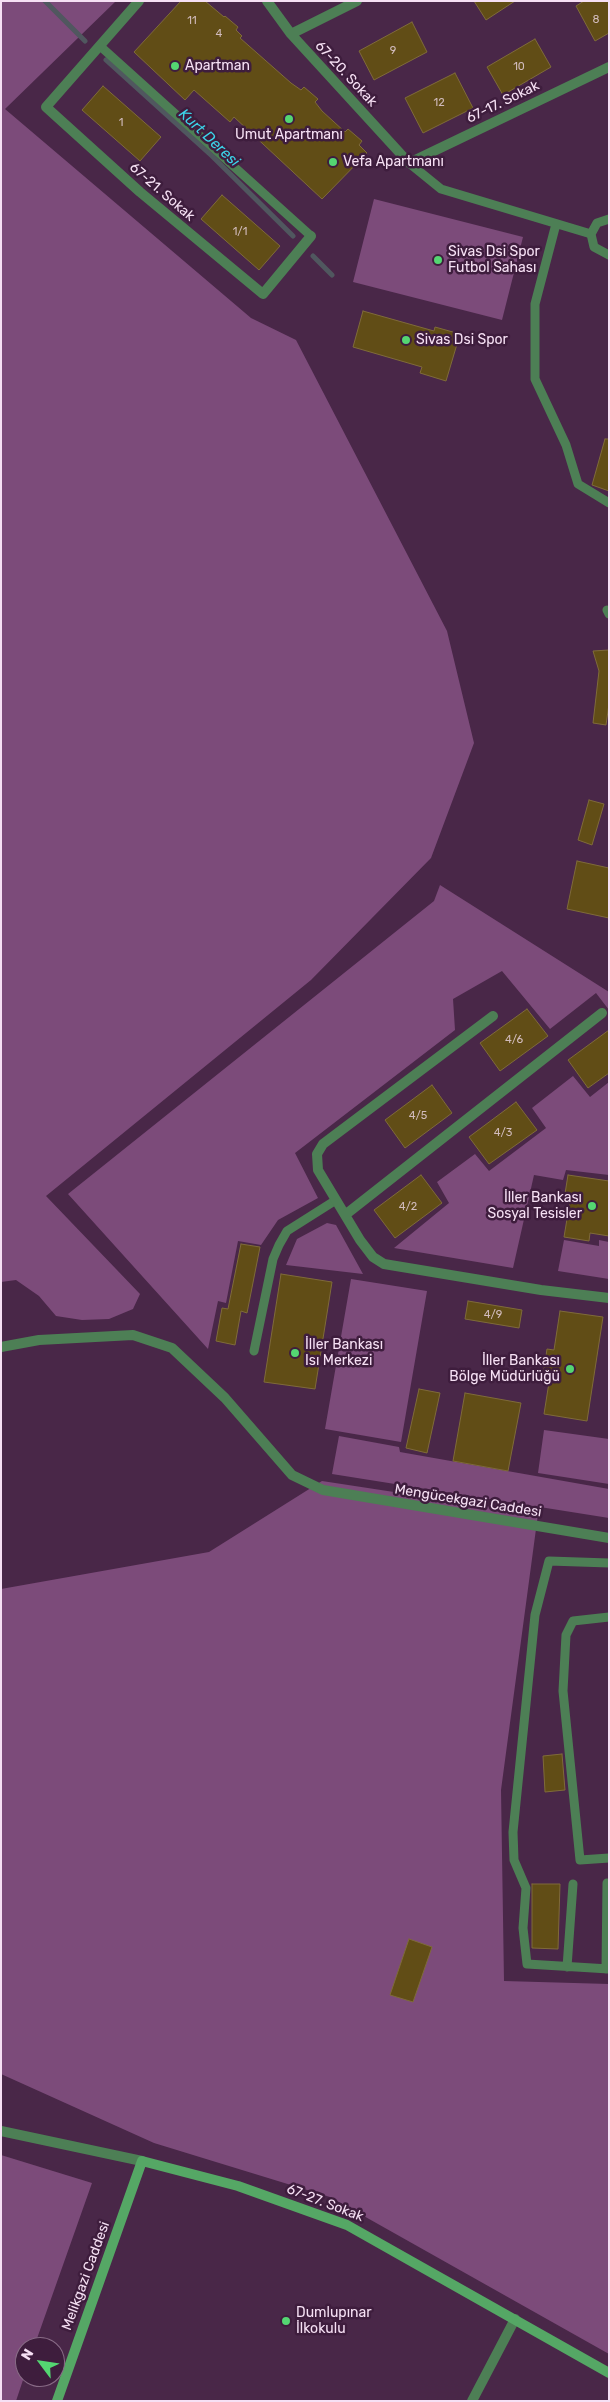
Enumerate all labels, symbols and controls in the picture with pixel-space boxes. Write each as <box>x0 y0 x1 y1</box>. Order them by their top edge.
house number: 8 <box>593 13 599 27</box>
house number: 11 <box>187 14 197 28</box>
house number: 4 <box>216 27 222 41</box>
street label: 67-20. Sokak <box>311 38 381 110</box>
house number: 9 <box>390 44 396 58</box>
place label: Apartman <box>185 58 250 74</box>
marker: Apartman <box>169 60 181 72</box>
house number: 10 <box>513 60 525 74</box>
street label: 67-17. Sokak <box>464 77 542 127</box>
house number: 12 <box>433 96 445 110</box>
water label: Kurt Deresi <box>175 105 243 171</box>
marker: Umut Apartmanı <box>283 113 295 125</box>
house number: 1 <box>119 116 123 130</box>
place label: Umut Apartmanı <box>235 127 343 143</box>
place label: Vefa Apartmanı <box>343 154 444 170</box>
marker: Vefa Apartmanı <box>327 156 339 168</box>
street label: 67-21. Sokak <box>126 159 198 225</box>
house number: 1/1 <box>233 225 247 239</box>
place label: Sivas Dsi Spor Futbol Sahası <box>448 244 540 276</box>
marker: Sivas Dsi Spor Futbol Sahası <box>432 254 444 266</box>
place label: Sivas Dsi Spor <box>416 332 508 348</box>
marker: Sivas Dsi Spor <box>400 334 412 346</box>
house number: 4/6 <box>505 1033 523 1047</box>
house number: 4/5 <box>409 1109 427 1123</box>
house number: 4/3 <box>494 1126 512 1140</box>
place label: İller Bankası Sosyal Tesisler <box>488 1190 582 1222</box>
house number: 4/2 <box>399 1200 417 1214</box>
marker: İller Bankası Sosyal Tesisler <box>586 1200 598 1212</box>
house number: 4/9 <box>484 1308 502 1322</box>
place label: İller Bankası Isı Merkezi <box>305 1337 383 1370</box>
marker: İller Bankası Isı Merkezi <box>289 1347 301 1359</box>
place label: İller Bankası Bölge Müdürlüğü <box>449 1353 560 1385</box>
marker: İller Bankası Bölge Müdürlüğü <box>564 1363 576 1375</box>
street label: Mengücekgazi Caddesi <box>393 1481 543 1521</box>
street label: 67-27. Sokak <box>284 2181 366 2225</box>
street label: Melikgazi Caddesi <box>58 2219 114 2333</box>
place label: Dumlupınar İlkokulu <box>296 2305 372 2338</box>
marker: Dumlupınar İlkokulu <box>280 2315 292 2327</box>
north arrow <box>15 2337 65 2387</box>
text: N <box>18 2346 37 2363</box>

